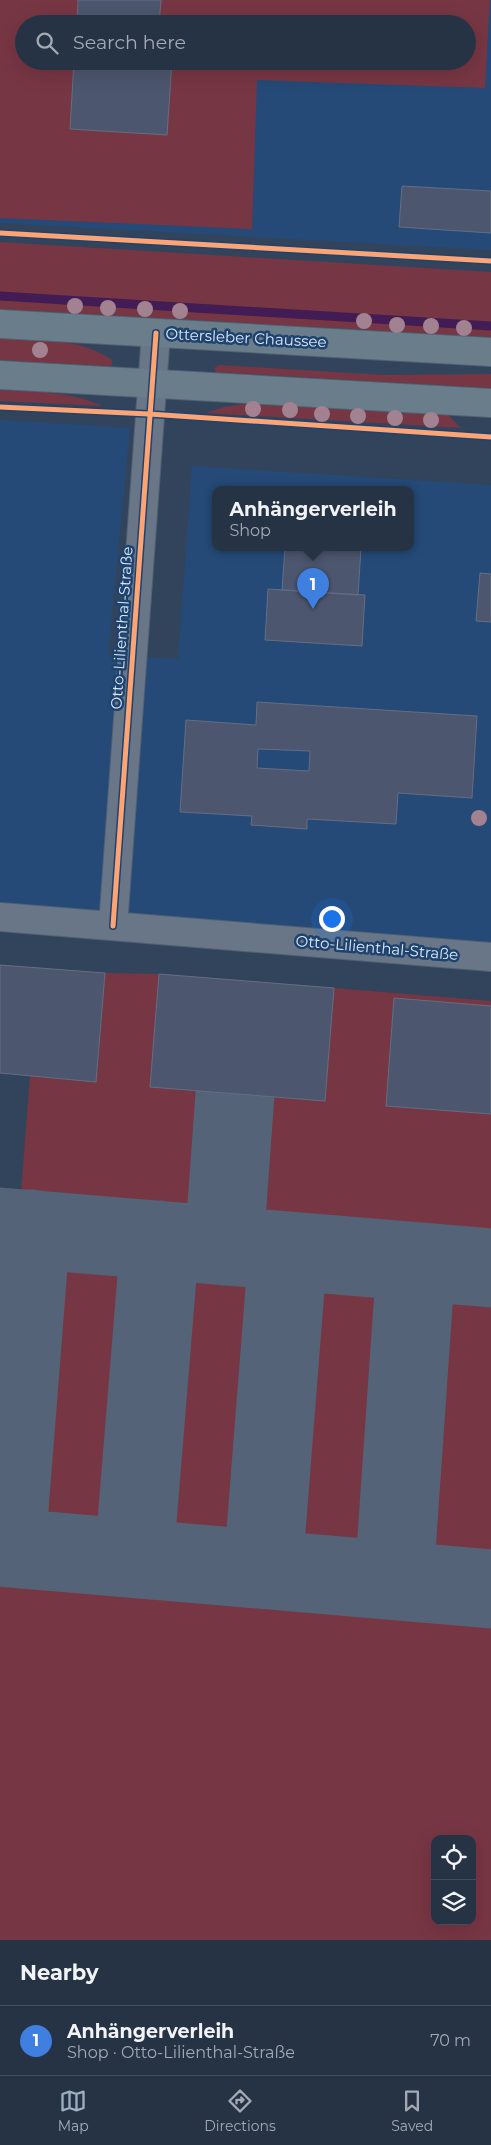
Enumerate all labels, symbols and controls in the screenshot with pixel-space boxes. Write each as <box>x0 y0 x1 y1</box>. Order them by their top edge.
search box <box>15 15 476 70</box>
icon: search <box>33 29 61 57</box>
text: Search here <box>73 31 186 54</box>
street label: Ottersleber Chaussee <box>165 324 327 351</box>
popup <box>212 486 414 551</box>
text: Anhängerverleih <box>229 498 397 521</box>
text: Shop <box>229 521 271 540</box>
street label: Otto-Lilienthal-Straße <box>106 546 137 710</box>
pin: 1 <box>297 568 329 609</box>
your location <box>319 906 345 932</box>
street label: Otto-Lilienthal-Straße <box>295 931 459 964</box>
map controls <box>431 1835 476 1925</box>
button: locate <box>431 1835 476 1880</box>
button: layers <box>431 1880 476 1925</box>
text: Nearby <box>20 1960 99 1985</box>
text: Anhängerverleih <box>67 2020 234 2043</box>
text: 1 <box>33 2031 39 2050</box>
text: 70 m <box>430 2031 471 2050</box>
text: Shop · Otto-Lilienthal-Straße <box>67 2043 295 2062</box>
tab: Map <box>58 2087 89 2135</box>
tab: Directions <box>204 2087 276 2135</box>
tab: Saved <box>391 2087 433 2135</box>

